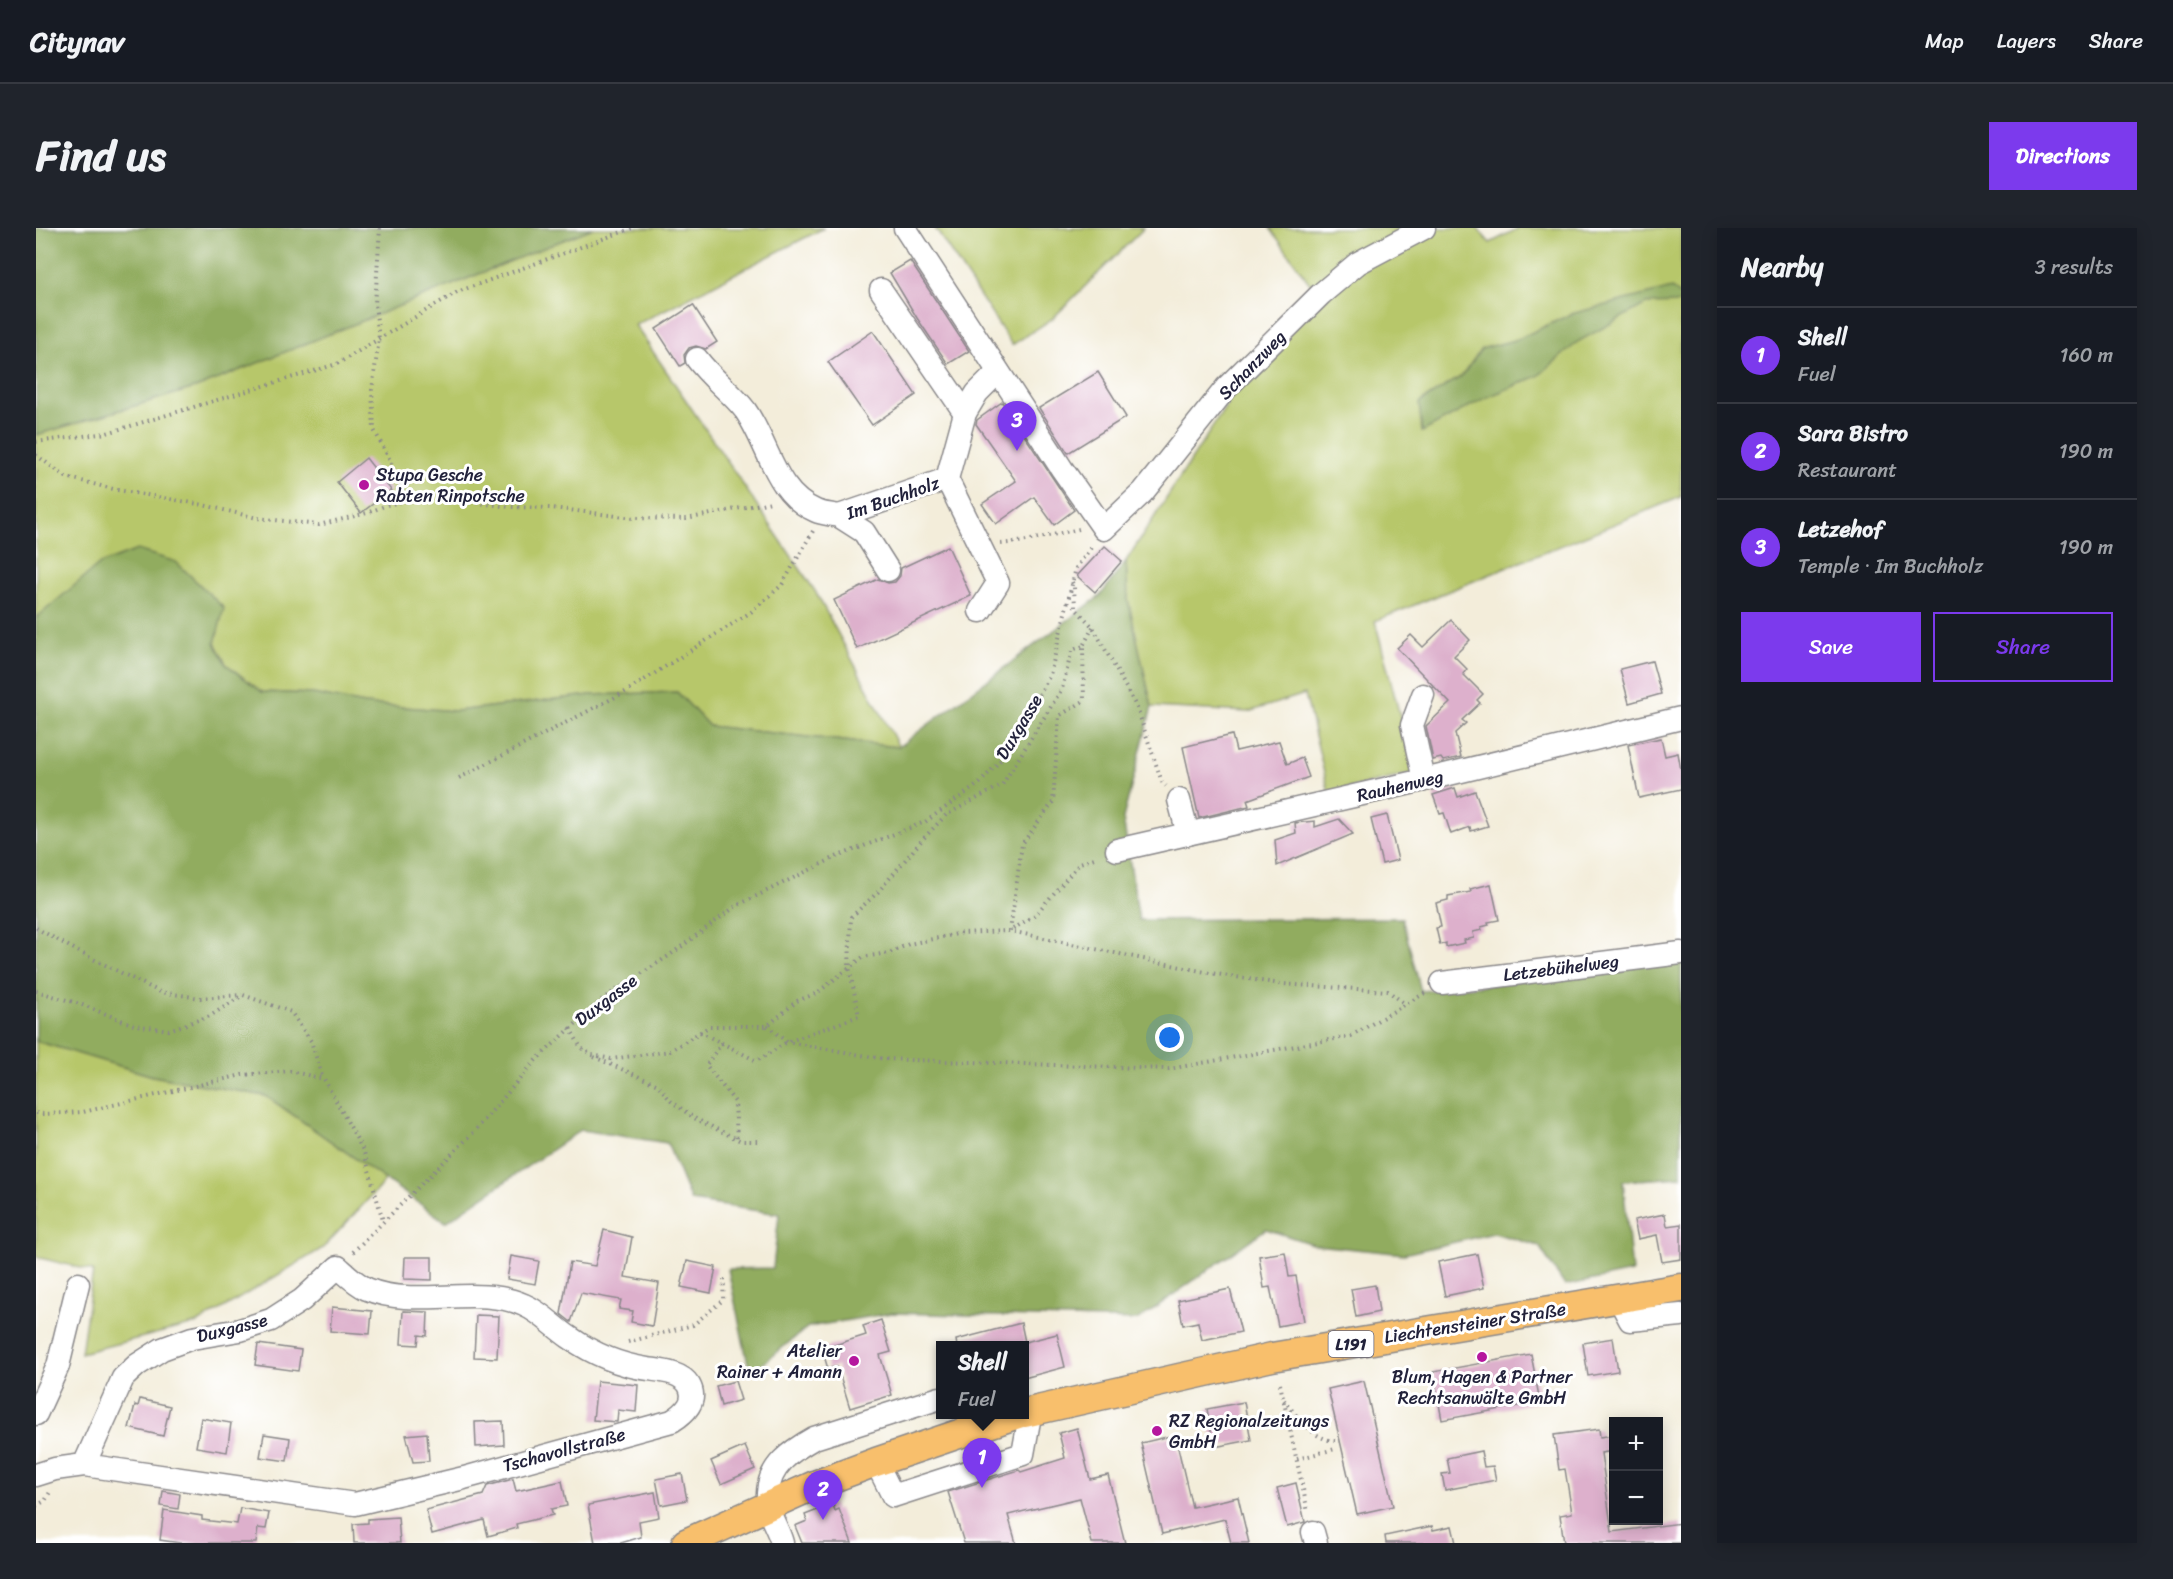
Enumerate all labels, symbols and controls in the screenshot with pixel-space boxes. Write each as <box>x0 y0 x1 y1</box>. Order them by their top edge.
text: Citynav <box>30 17 124 66</box>
text: Map <box>1925 22 1964 60</box>
text: Layers <box>1997 22 2056 60</box>
text: Share <box>2089 22 2143 60</box>
text: Find us <box>36 119 166 193</box>
button: Directions <box>1989 122 2137 190</box>
text: Nearby <box>1741 244 1823 290</box>
text: 3 results <box>2035 250 2113 285</box>
text: Shell <box>1798 318 1847 357</box>
street label: Schanzweg <box>1210 322 1294 408</box>
text: 1 <box>1756 338 1765 373</box>
text: 160 m <box>2060 338 2113 373</box>
text: Fuel <box>1798 357 1836 392</box>
pin: 3 <box>998 402 1036 451</box>
text: Sara Bistro <box>1798 414 1908 453</box>
text: 2 <box>1755 434 1766 469</box>
text: 190 m <box>2059 434 2113 469</box>
text: Restaurant <box>1798 453 1897 488</box>
place label: Stupa Gesche Rabten Rinpotsche <box>376 459 525 512</box>
street label: Im Buchholz <box>841 467 945 529</box>
marker: Stupa Gesche Rabten Rinpotsche <box>357 478 371 492</box>
text: Letzehof <box>1798 510 1883 549</box>
text: 3 <box>1755 530 1766 565</box>
text: 190 m <box>2059 530 2113 565</box>
text: Temple · Im Buchholz <box>1798 549 1983 584</box>
button: Save <box>1741 612 1921 682</box>
button: Share <box>1933 612 2113 682</box>
street label: Duxgasse <box>987 688 1051 766</box>
street label: Rauhenweg <box>1353 760 1447 812</box>
street label: Letzebühelweg <box>1501 945 1621 991</box>
street label: Duxgasse <box>568 965 645 1034</box>
your location <box>1155 1023 1184 1052</box>
street label: Liechtensteiner Straße <box>1382 1293 1568 1353</box>
street label: Duxgasse <box>193 1304 271 1352</box>
road number: L191 <box>1328 1331 1374 1357</box>
place label: Atelier Rainer + Amann <box>717 1335 844 1388</box>
popup <box>936 1341 1029 1419</box>
text: Shell <box>958 1343 1007 1382</box>
marker: Blum, Hagen & Partner Rechtsanwälte GmbH <box>1475 1350 1489 1364</box>
marker: Atelier Rainer + Amann <box>847 1354 861 1368</box>
place label: Blum, Hagen & Partner Rechtsanwälte GmbH <box>1392 1361 1574 1414</box>
text: Fuel <box>958 1382 996 1417</box>
place label: RZ Regionalzeitungs GmbH <box>1169 1405 1330 1458</box>
map controls <box>1609 1417 1663 1525</box>
button: + <box>1609 1417 1663 1471</box>
street label: Tschavollstraße <box>499 1418 629 1482</box>
marker: RZ Regionalzeitungs GmbH <box>1150 1424 1164 1438</box>
pin: 1 <box>962 1438 1002 1488</box>
pin: 2 <box>804 1470 842 1520</box>
button: − <box>1609 1471 1663 1525</box>

